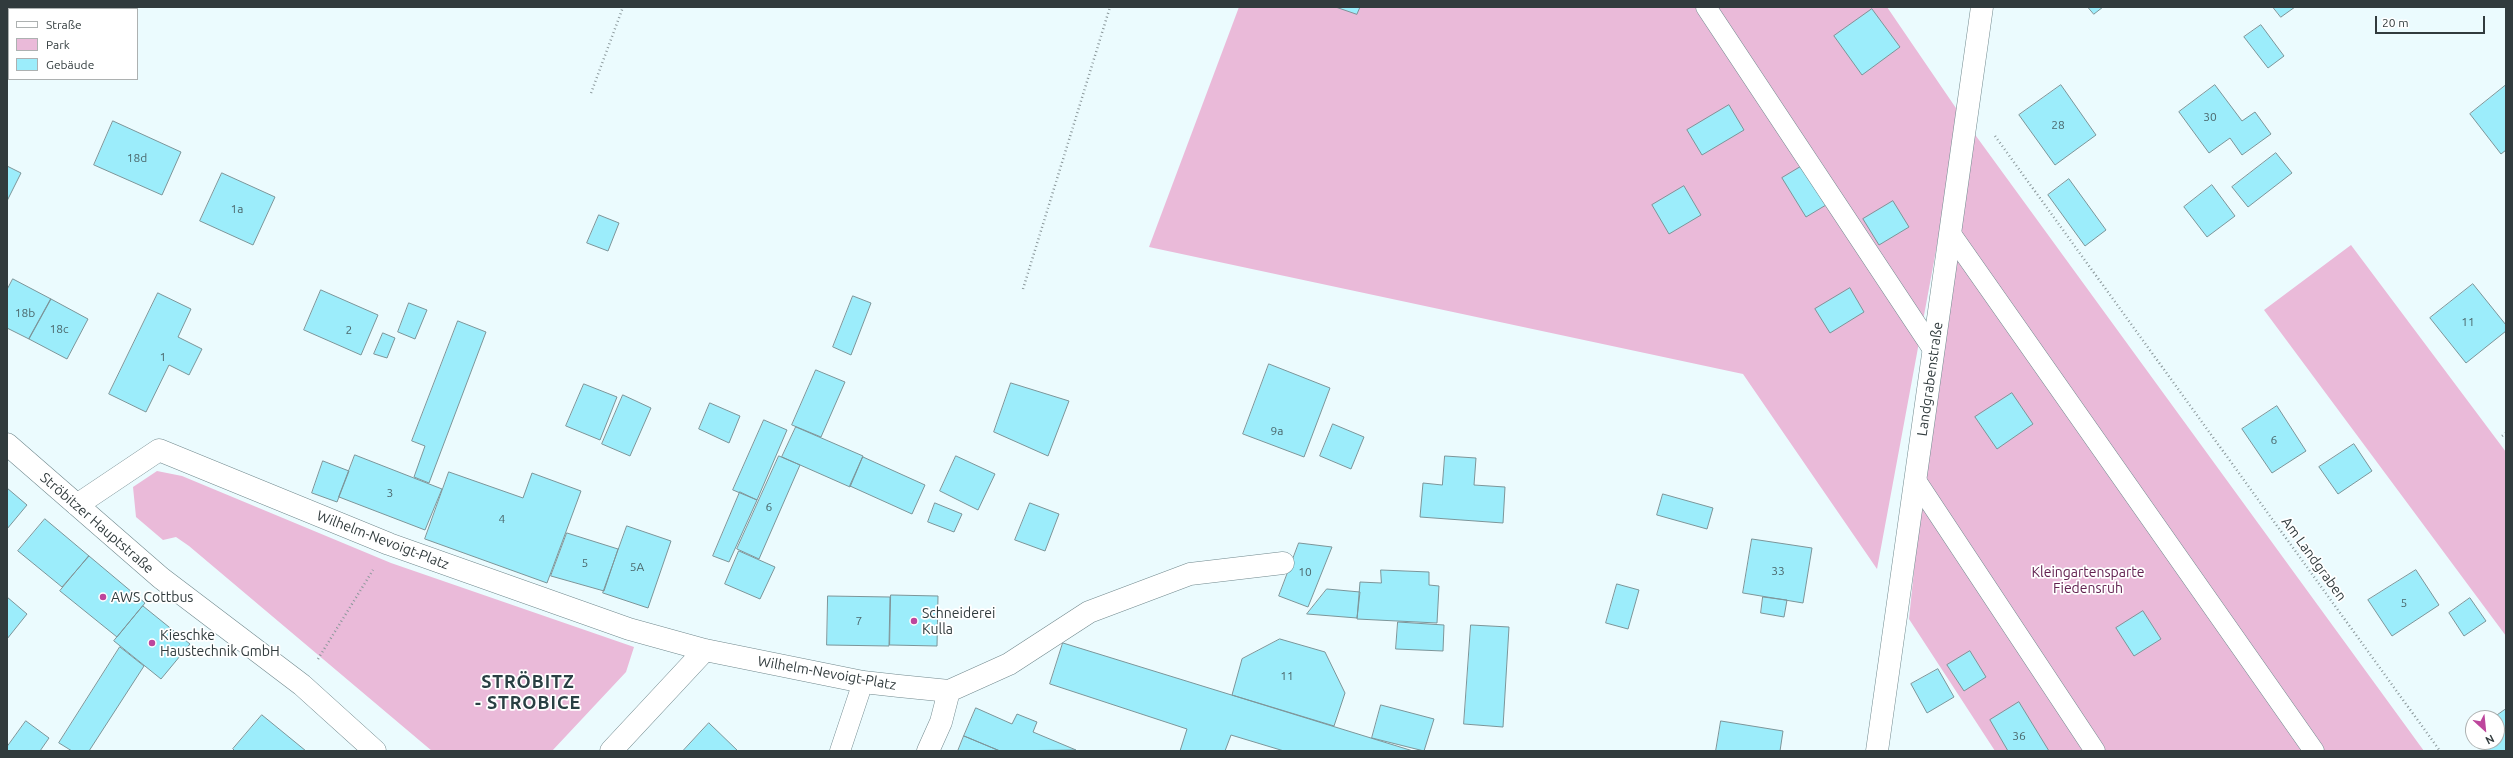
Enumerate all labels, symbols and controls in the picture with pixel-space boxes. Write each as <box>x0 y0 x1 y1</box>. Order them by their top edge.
legend <box>8 8 138 80</box>
scale bar <box>2377 8 2487 34</box>
text: 20 m <box>2382 16 2409 29</box>
text: Straße <box>46 18 82 31</box>
text: Park <box>46 38 70 51</box>
text: Gebäude <box>46 58 94 71</box>
house number: 30 <box>2203 110 2217 124</box>
house number: 28 <box>2051 118 2065 132</box>
house number: 18d <box>127 151 147 165</box>
house number: 1a <box>231 202 243 216</box>
house number: 18b <box>15 306 35 320</box>
house number: 11 <box>2461 315 2475 329</box>
street label: Landgrabenstraße <box>1914 321 1946 437</box>
house number: 18c <box>49 322 69 336</box>
house number: 2 <box>346 323 352 337</box>
house number: 1 <box>160 350 166 364</box>
house number: 9a <box>1271 424 1283 438</box>
house number: 6 <box>2271 433 2277 447</box>
street label: Ströbitzer Hauptstraße <box>37 469 157 577</box>
house number: 3 <box>387 486 393 500</box>
house number: 6 <box>766 500 772 514</box>
street label: Wilhelm-Nevoigt-Platz <box>314 507 452 573</box>
house number: 4 <box>499 512 505 526</box>
street label: Am Landgraben <box>2278 514 2350 604</box>
house number: 5 <box>582 556 588 570</box>
house number: 5A <box>630 560 644 574</box>
house number: 33 <box>1771 564 1785 578</box>
park label: Kleingartensparte Fiedensruh <box>2031 564 2145 596</box>
house number: 10 <box>1298 565 1312 579</box>
place label: AWS Cottbus <box>111 589 193 605</box>
marker: AWS Cottbus <box>98 592 108 602</box>
house number: 5 <box>2401 596 2407 610</box>
place label: Schneiderei Kulla <box>922 605 995 638</box>
house number: 7 <box>856 614 862 628</box>
marker: Schneiderei Kulla <box>909 616 919 626</box>
place label: Kieschke Haustechnik GmbH <box>160 627 280 660</box>
marker: Kieschke Haustechnik GmbH <box>147 638 157 648</box>
street label: Wilhelm-Nevoigt-Platz <box>756 653 898 693</box>
house number: 11 <box>1280 669 1294 683</box>
district label: STRÖBITZ - STROBICE <box>475 671 581 714</box>
north arrow <box>2465 710 2505 750</box>
house number: 36 <box>2012 729 2026 743</box>
text: N <box>2484 733 2496 747</box>

